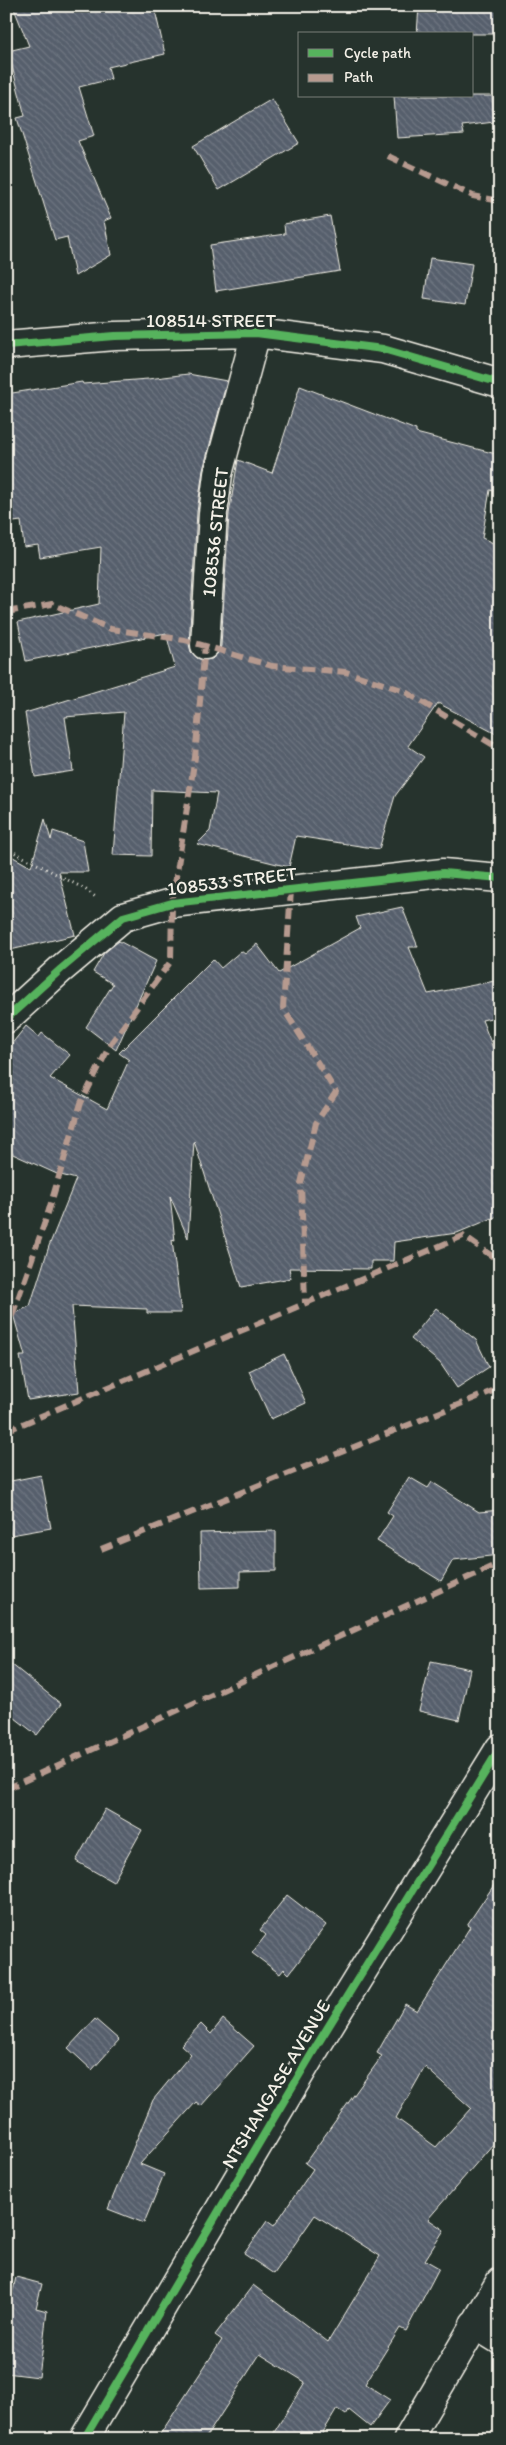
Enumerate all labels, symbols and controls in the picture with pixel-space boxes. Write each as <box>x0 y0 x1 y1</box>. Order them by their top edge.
legend <box>298 32 474 98</box>
text: Cycle path <box>344 44 411 62</box>
text: Path <box>344 68 373 86</box>
street label: 108514 STREET <box>146 309 276 332</box>
street label: 108536 STREET <box>197 466 233 598</box>
street label: 108533 STREET <box>166 862 299 900</box>
street label: NTSHANGASE AVENUE <box>216 1995 336 2173</box>

